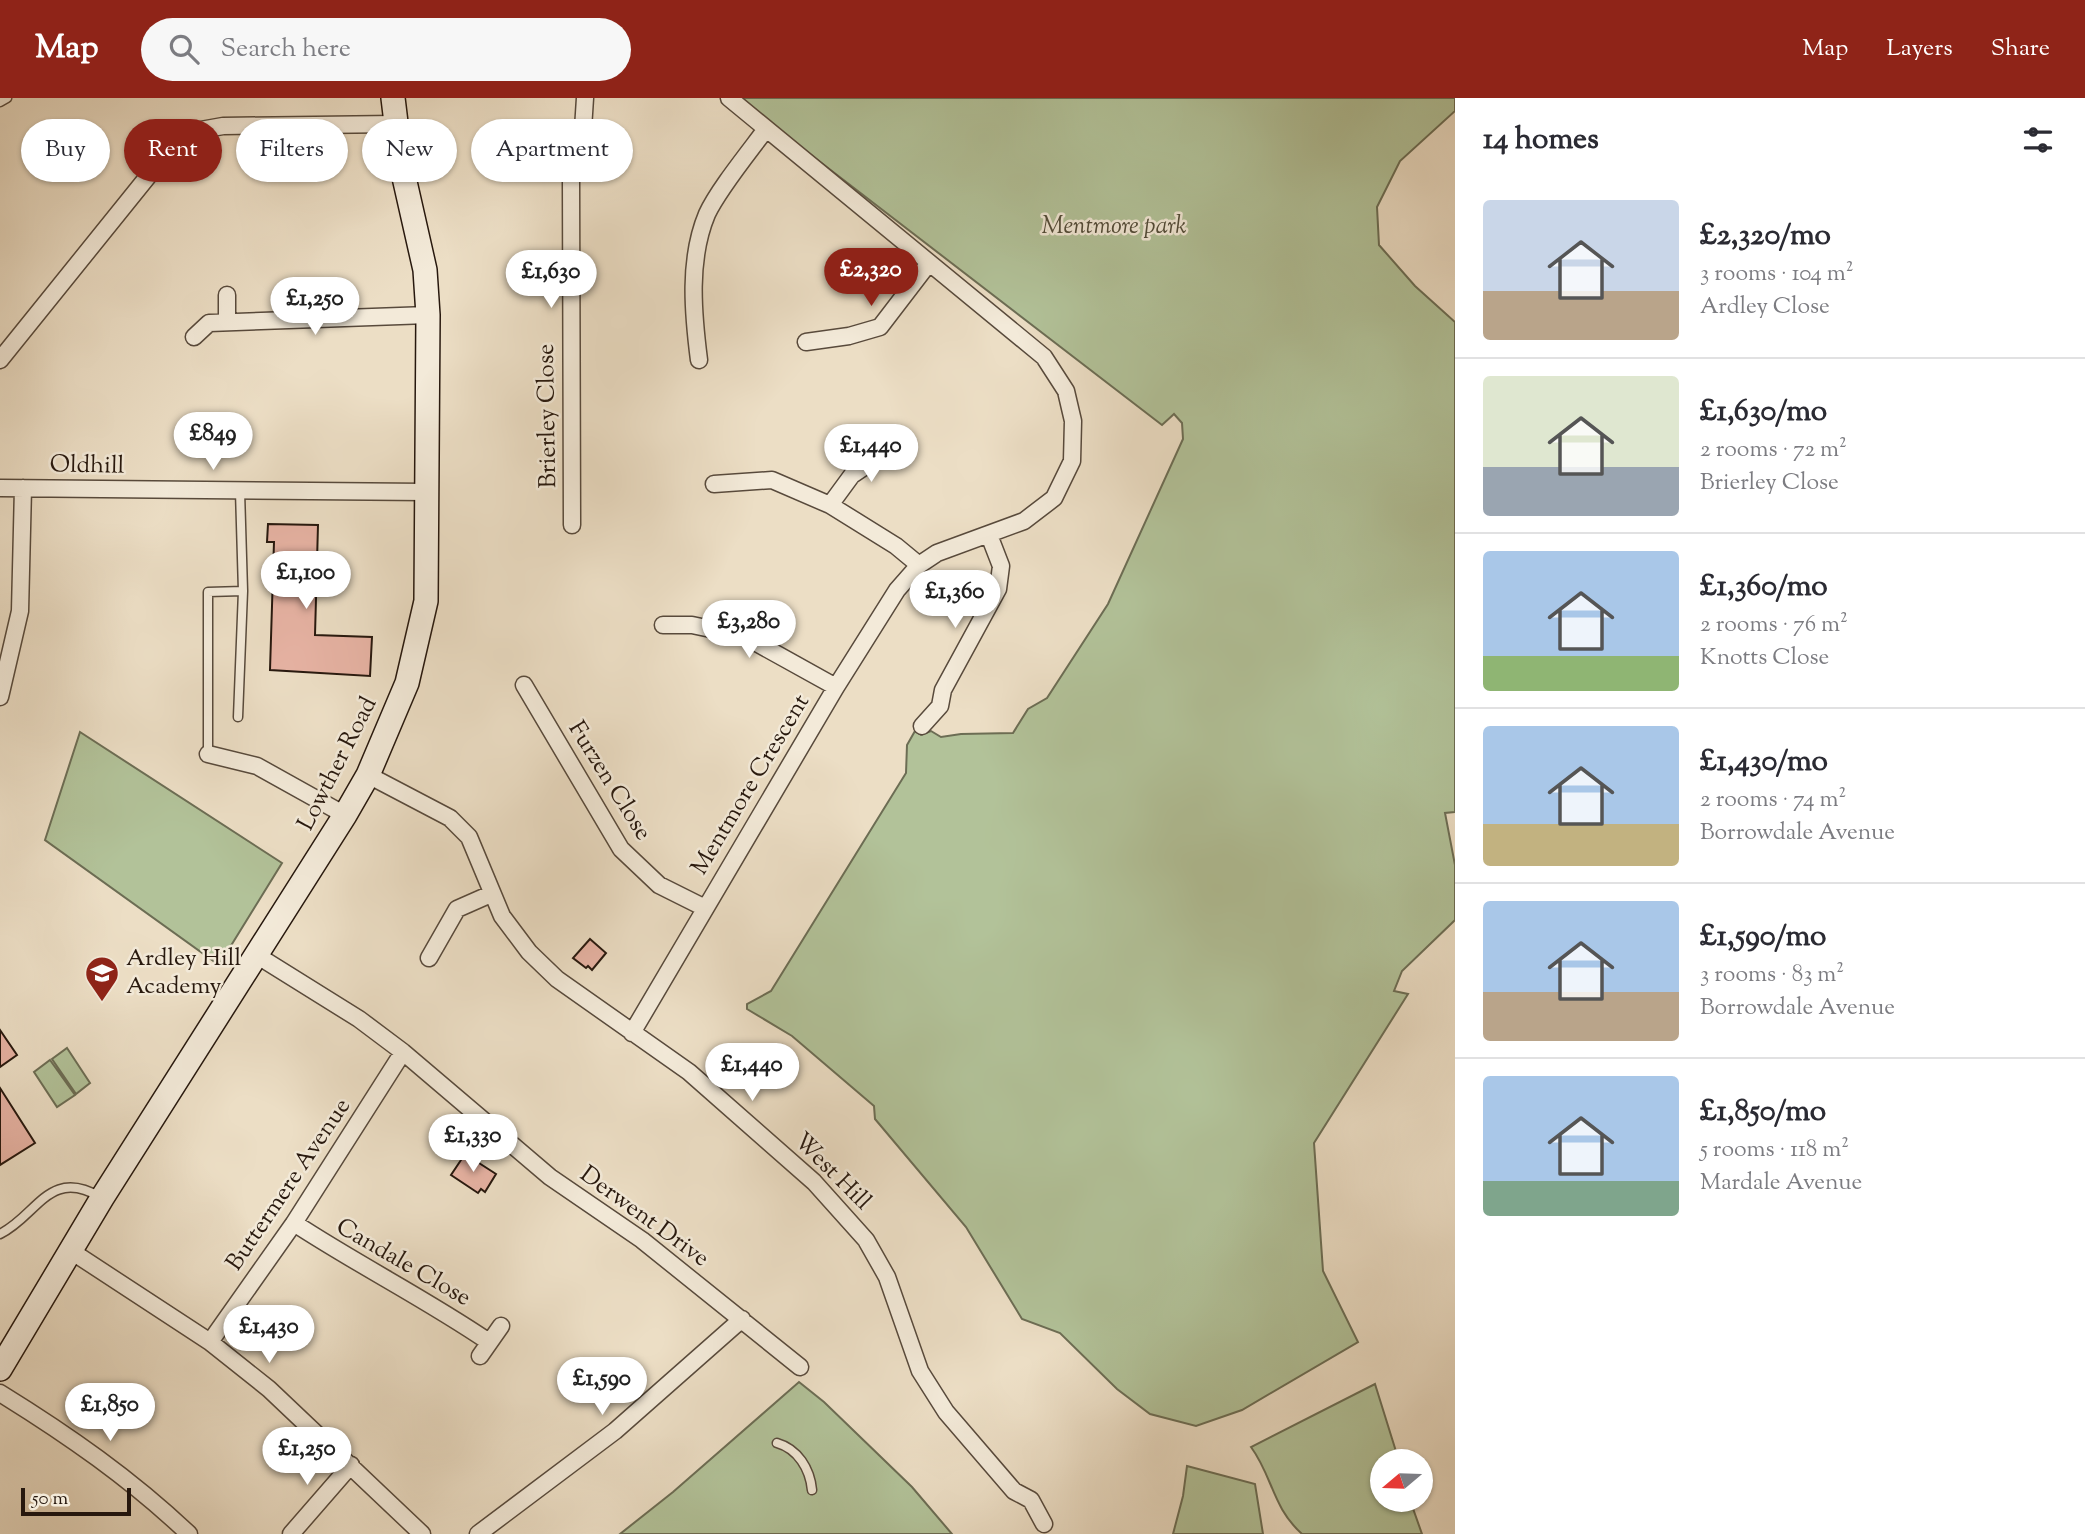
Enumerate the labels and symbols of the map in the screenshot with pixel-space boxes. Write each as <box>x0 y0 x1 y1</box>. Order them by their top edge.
park label: Mentmore park <box>1042 210 1187 244</box>
pin: £2,320 <box>814 248 928 308</box>
pin: £1,630 <box>494 250 608 310</box>
pin: £1,250 <box>258 278 372 337</box>
street label: Brierley Close <box>530 343 566 489</box>
pin: £849 <box>172 412 254 472</box>
pin: £1,440 <box>814 424 928 484</box>
street label: Oldhill <box>49 448 125 484</box>
pin: £1,100 <box>249 552 363 611</box>
pin: £1,360 <box>898 570 1012 630</box>
pin: £3,280 <box>692 601 806 660</box>
street label: Mentmore Crescent <box>683 688 819 882</box>
street label: Lowther Road <box>290 691 387 837</box>
street label: Furzen Close <box>559 715 659 847</box>
place label: Ardley Hill Academy <box>126 942 241 1004</box>
school or university icon: Ardley Hill Academy <box>83 954 121 1003</box>
pin: £1,440 <box>695 1044 809 1103</box>
street label: Buttermere Avenue <box>218 1092 360 1278</box>
pin: £1,330 <box>416 1114 530 1174</box>
street label: West Hill <box>786 1126 879 1219</box>
street label: Derwent Drive <box>572 1158 716 1276</box>
street label: Candale Close <box>329 1211 477 1315</box>
pin: £1,430 <box>212 1306 326 1365</box>
pin: £1,590 <box>545 1358 659 1417</box>
pin: £1,850 <box>53 1384 167 1443</box>
pin: £1,250 <box>250 1428 364 1487</box>
north arrow <box>1370 1449 1433 1512</box>
scale bar <box>21 1485 131 1517</box>

